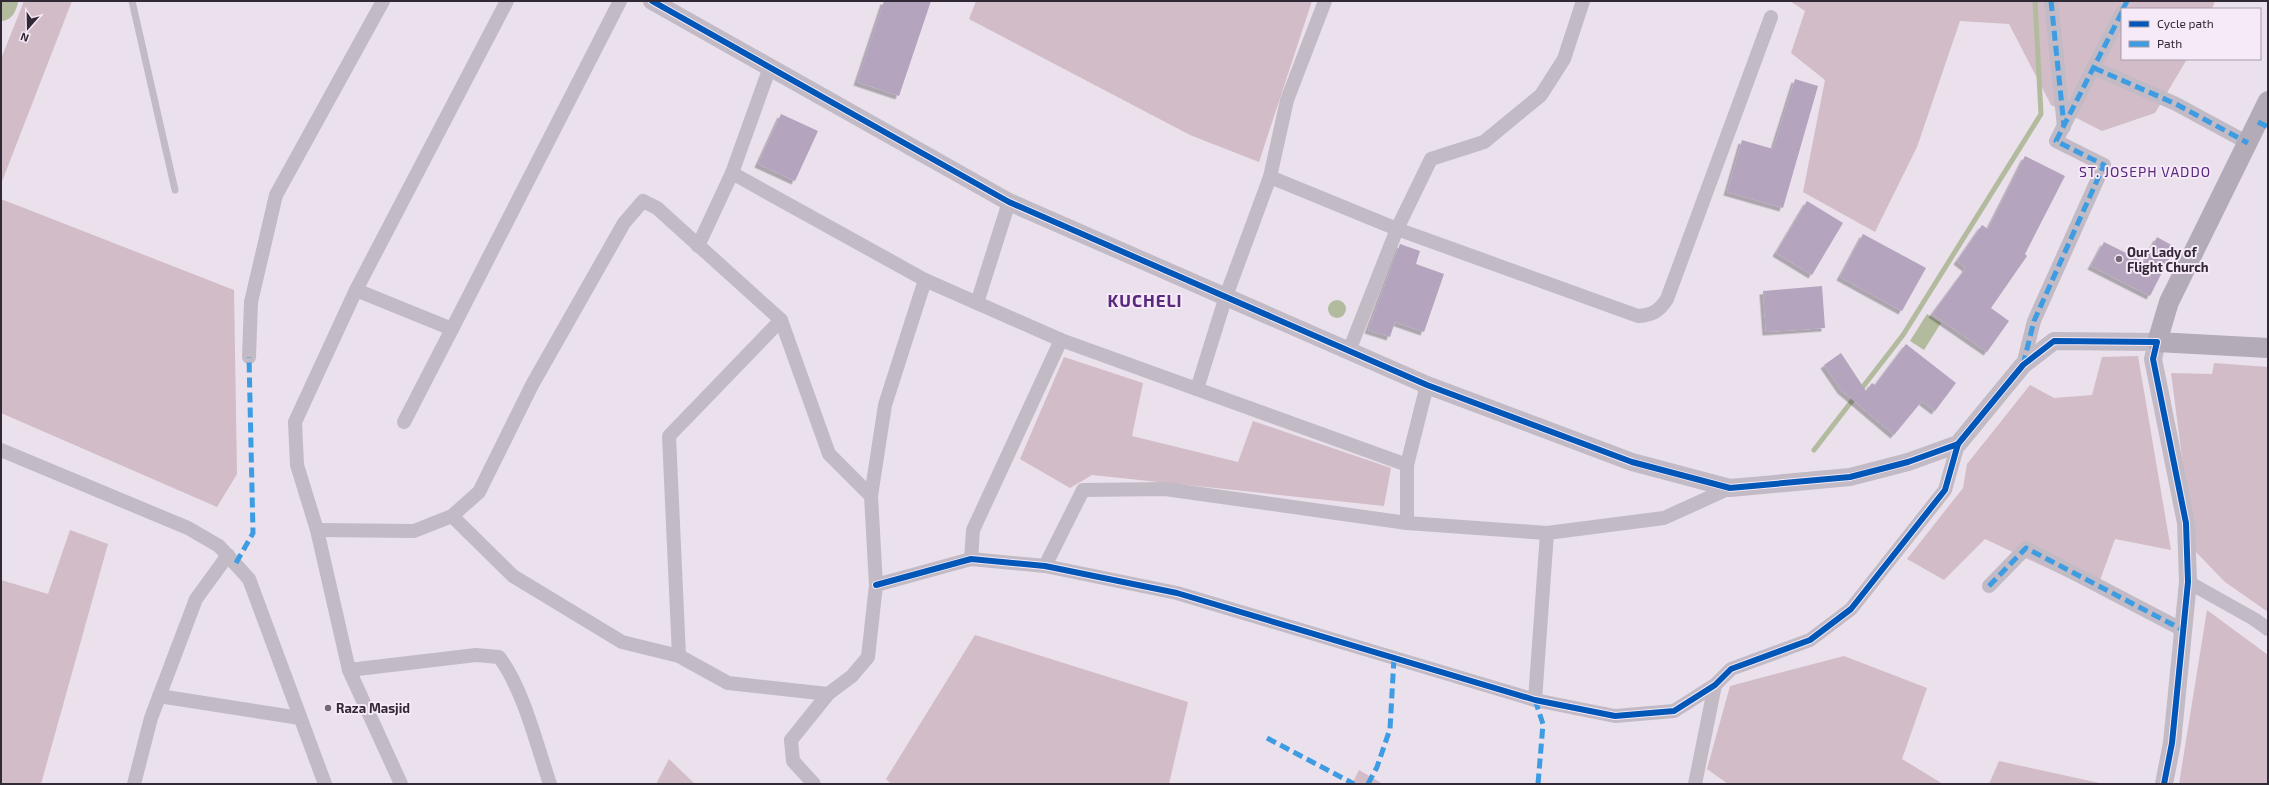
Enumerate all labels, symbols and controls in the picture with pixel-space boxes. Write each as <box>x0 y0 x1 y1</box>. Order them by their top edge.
north arrow <box>8 8 48 48</box>
legend <box>2121 8 2261 60</box>
text: Cycle path <box>2157 16 2214 30</box>
text: N <box>18 30 30 45</box>
text: Path <box>2157 36 2182 50</box>
district label: ST. JOSEPH VADDO <box>2079 163 2211 180</box>
place label: Our Lady of Flight Church <box>2127 244 2209 275</box>
marker: Our Lady of Flight Church <box>2114 254 2124 264</box>
district label: KUCHELI <box>1107 290 1183 310</box>
place label: Raza Masjid <box>336 700 410 716</box>
marker: Raza Masjid <box>323 703 333 713</box>

